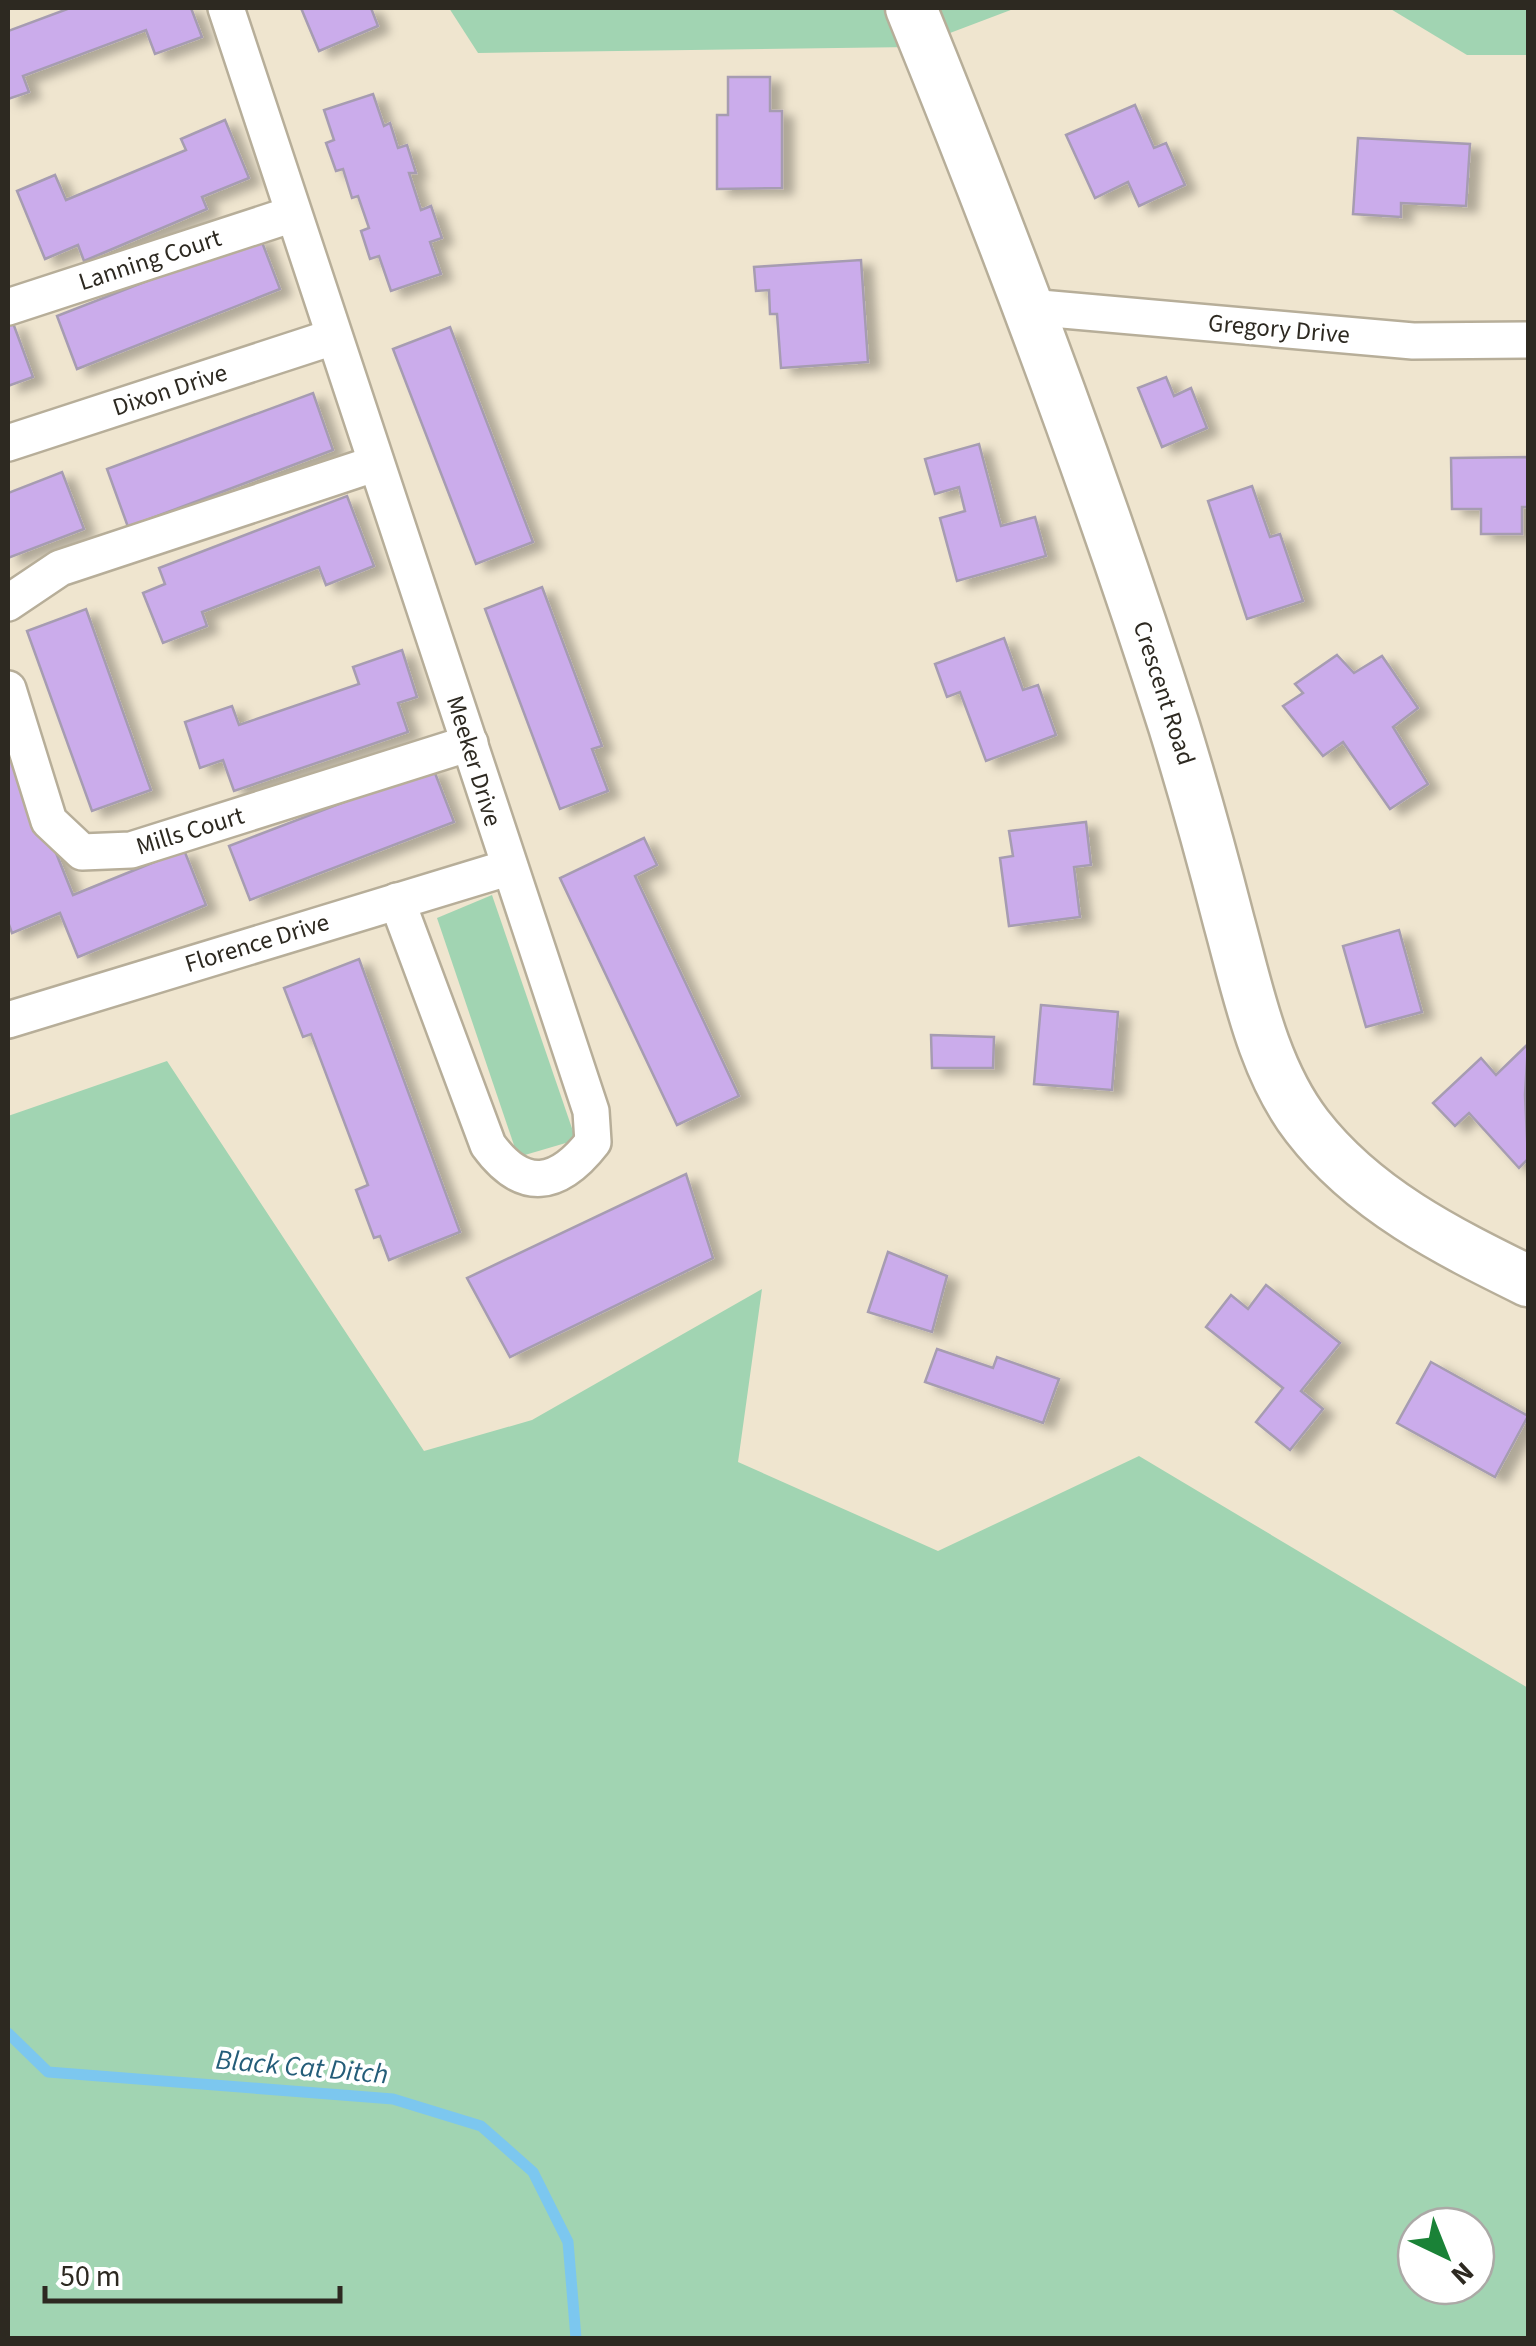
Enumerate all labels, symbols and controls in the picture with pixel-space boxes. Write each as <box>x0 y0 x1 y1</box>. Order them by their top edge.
street label: Lanning Court <box>74 220 226 300</box>
street label: Gregory Drive <box>1207 305 1351 353</box>
street label: Dixon Drive <box>108 355 232 425</box>
street label: Crescent Road <box>1124 616 1204 770</box>
street label: Meeker Drive <box>437 691 511 831</box>
street label: Mills Court <box>132 797 249 864</box>
street label: Florence Drive <box>180 904 334 982</box>
water label: Black Cat Ditch <box>214 2040 390 2094</box>
north arrow <box>1396 2206 1496 2306</box>
scale bar <box>45 2241 340 2303</box>
text: N <box>1442 2253 1483 2295</box>
text: 50 m <box>60 2255 121 2298</box>

